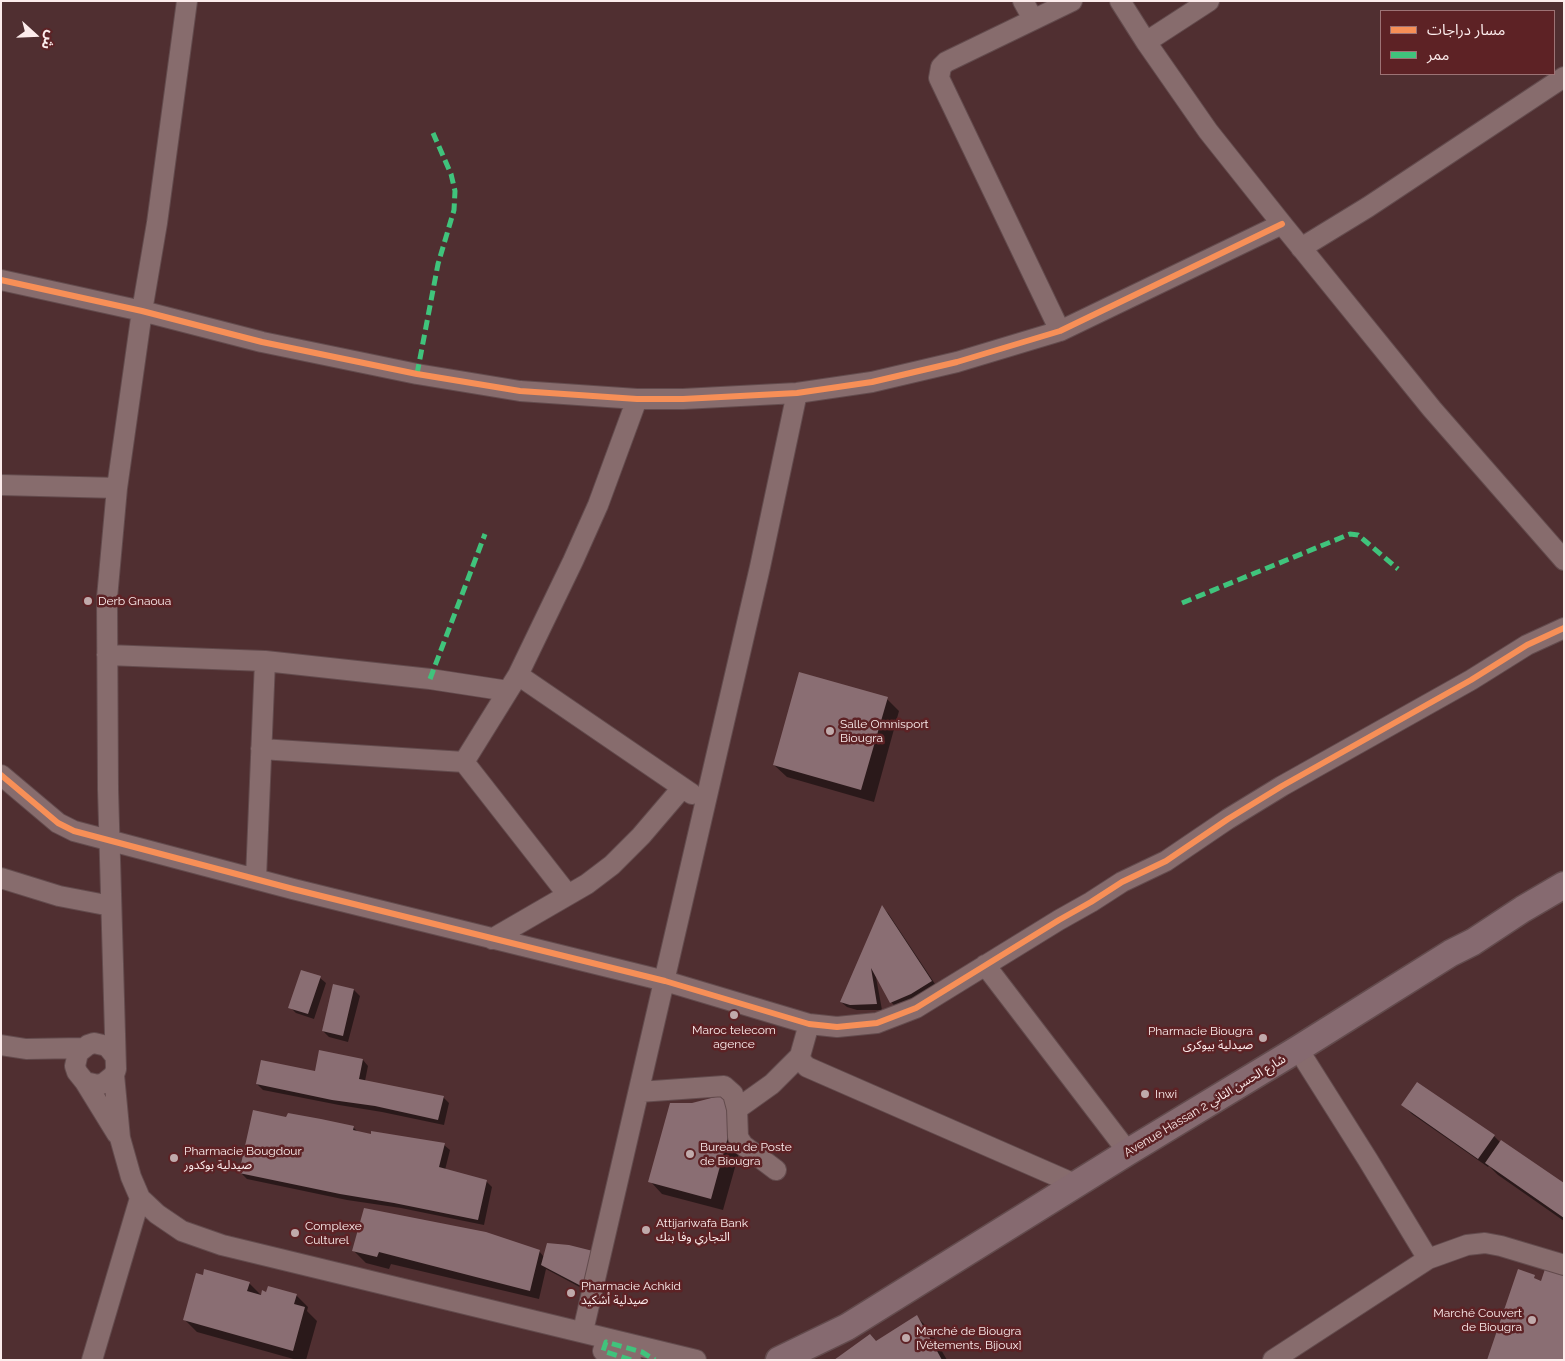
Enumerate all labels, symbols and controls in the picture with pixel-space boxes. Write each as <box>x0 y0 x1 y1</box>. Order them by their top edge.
north arrow <box>10 10 60 60</box>
legend <box>1380 10 1555 75</box>
text: مسار دراجات <box>1427 21 1505 39</box>
text: ش <box>38 28 60 52</box>
text: ممر <box>1427 46 1450 64</box>
place label: Derb Gnaoua <box>98 594 171 608</box>
marker: Derb Gnaoua <box>82 595 94 607</box>
place label: Salle Omnisport Biougra <box>840 717 929 745</box>
marker: Salle Omnisport Biougra <box>824 725 836 737</box>
marker: Maroc telecom agence <box>728 1009 740 1021</box>
place label: Maroc telecom agence <box>692 1023 776 1051</box>
place label: Pharmacie Biougra صيدلية بيوكرى <box>1148 1024 1253 1052</box>
marker: Pharmacie Biougra صيدلية بيوكرى <box>1257 1032 1269 1044</box>
street label: Avenue Hassan 2 شارع الحسن الثاني <box>1122 1052 1288 1160</box>
place label: Inwi <box>1155 1087 1177 1101</box>
marker: Inwi <box>1139 1088 1151 1100</box>
place label: Bureau de Poste de Biougra <box>700 1140 792 1168</box>
place label: Pharmacie Bougdour صيدلية بوكدور <box>184 1144 302 1172</box>
marker: Bureau de Poste de Biougra <box>684 1148 696 1160</box>
marker: Pharmacie Bougdour صيدلية بوكدور <box>168 1152 180 1164</box>
place label: Attijariwafa Bank التجاري وفا بنك <box>656 1216 748 1244</box>
place label: Complexe Culturel <box>305 1219 362 1247</box>
marker: Attijariwafa Bank التجاري وفا بنك <box>640 1224 652 1236</box>
marker: Complexe Culturel <box>289 1227 301 1239</box>
place label: Pharmacie Achkid صيدلية أشكيد <box>581 1279 681 1307</box>
marker: Pharmacie Achkid صيدلية أشكيد <box>565 1287 577 1299</box>
place label: Marché Couvert de Biougra <box>1433 1306 1522 1334</box>
marker: Marché Couvert de Biougra <box>1526 1314 1538 1326</box>
place label: Marché de Biougra [Vétements, Bijoux] <box>916 1324 1022 1352</box>
marker: Marché de Biougra [Vétements, Bijoux] <box>900 1332 912 1344</box>

